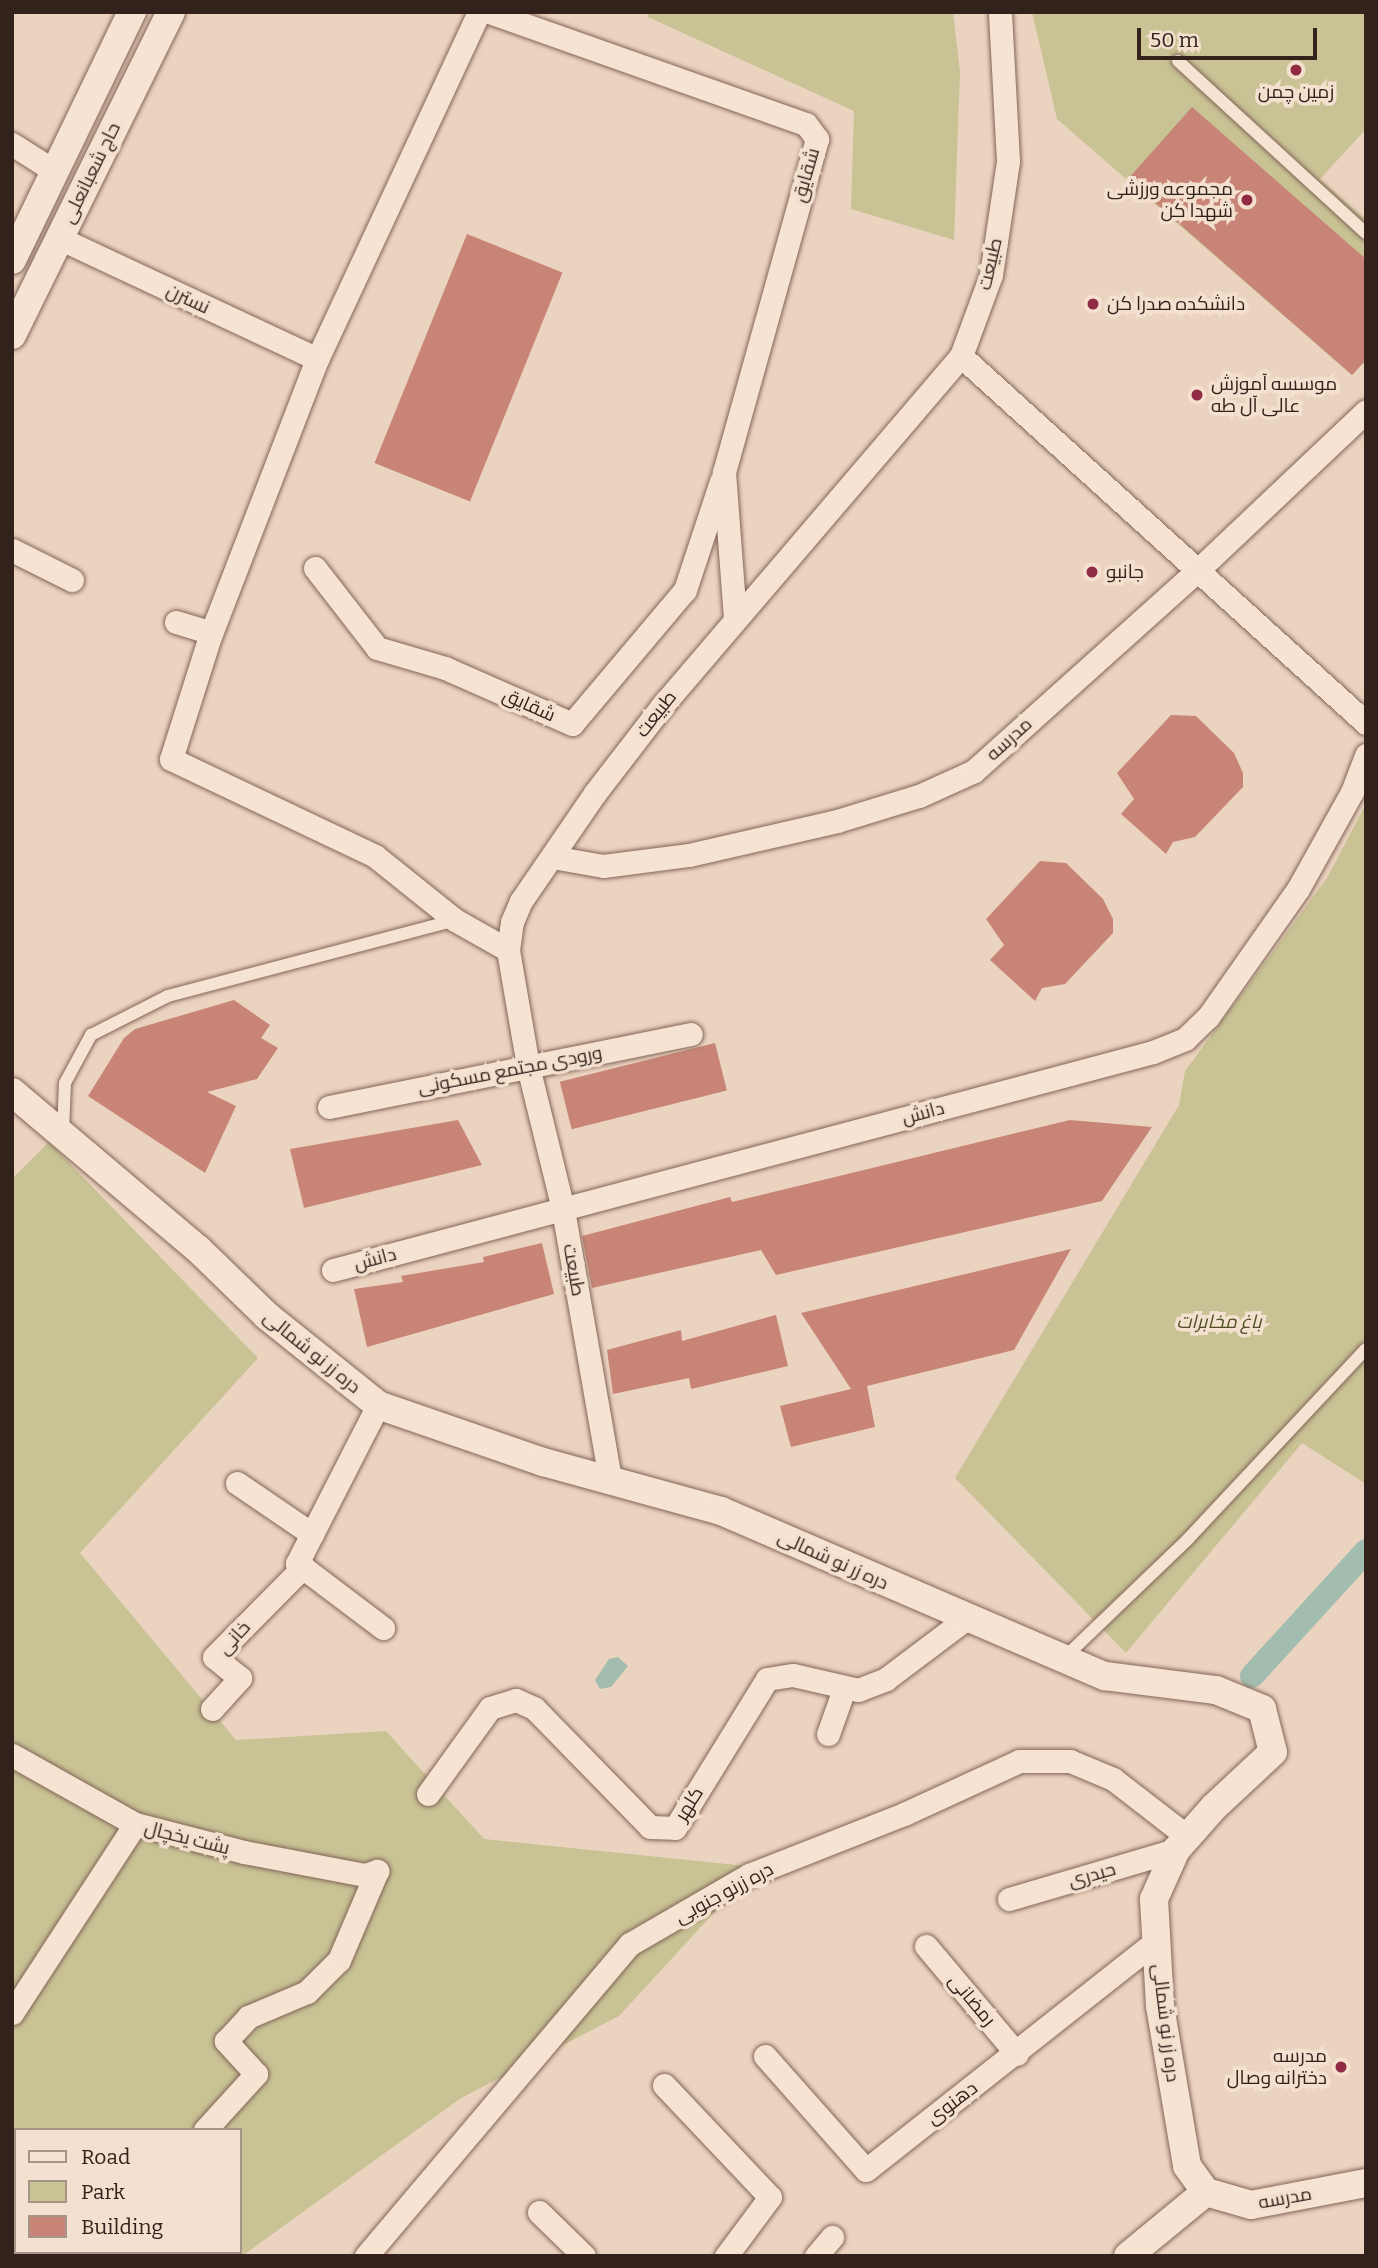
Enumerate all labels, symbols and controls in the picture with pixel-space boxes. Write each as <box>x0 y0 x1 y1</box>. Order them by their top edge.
scale bar <box>1140 14 1320 58</box>
text: 50 m <box>1150 27 1199 53</box>
marker: زمین چمن <box>1288 62 1304 78</box>
place label: زمین چمن <box>1258 81 1334 103</box>
street label: حاج شعبانعلی <box>57 119 125 227</box>
street label: شقایق <box>787 145 825 205</box>
place label: مجموعه ورزشی شهدا کن <box>1107 178 1233 222</box>
marker: مجموعه ورزشی شهدا کن <box>1239 192 1255 208</box>
street label: طبیعت <box>973 236 1007 292</box>
street label: نسترن <box>163 279 213 319</box>
place label: دانشکده صدرا کن <box>1107 293 1245 315</box>
marker: دانشکده صدرا کن <box>1085 296 1101 312</box>
place label: موسسه آموزش عالی آل طه <box>1211 373 1337 417</box>
marker: موسسه آموزش عالی آل طه <box>1189 387 1205 403</box>
place label: جانبو <box>1106 561 1144 583</box>
marker: جانبو <box>1084 564 1100 580</box>
street label: شقایق <box>499 683 559 727</box>
street label: طبیعت <box>631 686 681 742</box>
street label: مدرسه <box>981 712 1037 766</box>
street label: ورودی مجتمع مسکونی <box>416 1041 604 1099</box>
street label: دانش <box>899 1096 947 1130</box>
street label: دانش <box>351 1242 399 1276</box>
street label: طبیعت <box>558 1242 590 1298</box>
street label: دره زر نو شمالی <box>259 1306 365 1398</box>
park label: باغ مخابرات <box>1177 1311 1261 1333</box>
street label: دره زر نو شمالی <box>774 1525 892 1595</box>
street label: خانی <box>213 1616 255 1660</box>
street label: کلهر <box>670 1783 708 1825</box>
street label: پشت یخچال <box>142 1816 232 1860</box>
street label: حیدری <box>1066 1857 1118 1893</box>
street label: دره زرنو جنوبی <box>671 1858 777 1928</box>
street label: دره زر نو شمالی <box>1147 1963 1185 2083</box>
street label: رمضانی <box>944 1969 1000 2031</box>
place label: مدرسه دخترانه وصال <box>1227 2045 1327 2089</box>
marker: مدرسه دخترانه وصال <box>1333 2059 1349 2075</box>
street label: دهنوی <box>922 2076 982 2130</box>
legend <box>14 2128 242 2254</box>
text: Road <box>81 2144 130 2170</box>
text: Park <box>81 2179 125 2205</box>
street label: مدرسه <box>1256 2182 1314 2214</box>
text: Building <box>81 2214 163 2240</box>

